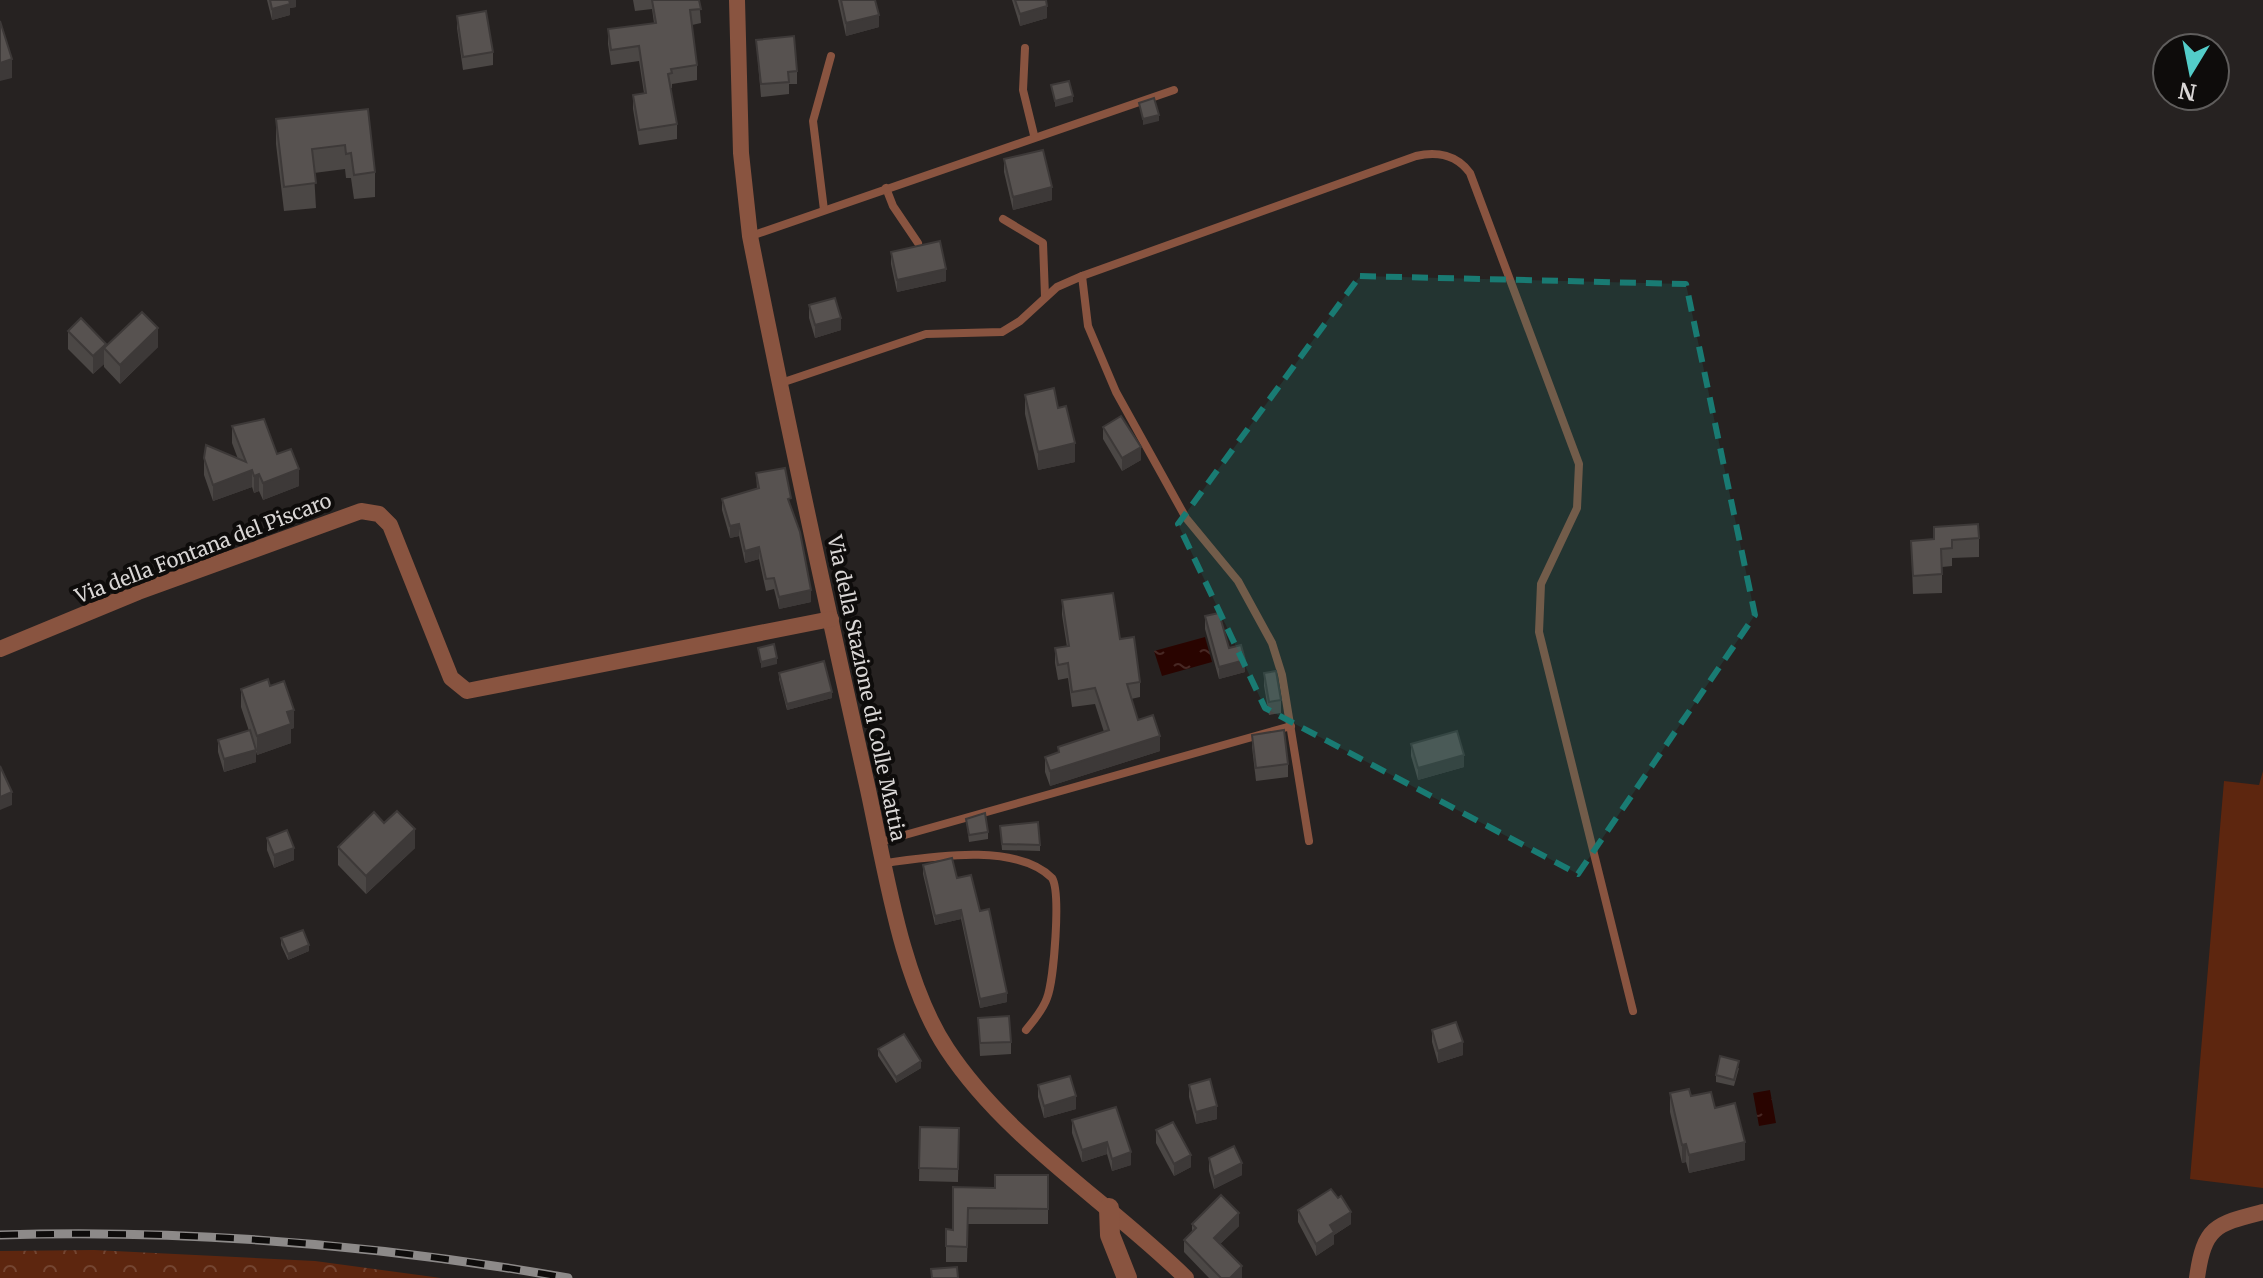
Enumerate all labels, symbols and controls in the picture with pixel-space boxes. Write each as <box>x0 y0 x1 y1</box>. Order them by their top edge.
north arrow <box>2151 32 2231 112</box>
text: N <box>2176 76 2199 107</box>
street label: Via della Fontana del Piscaro <box>70 487 335 609</box>
street label: Via della Stazione di Colle Mattia <box>822 532 912 843</box>

